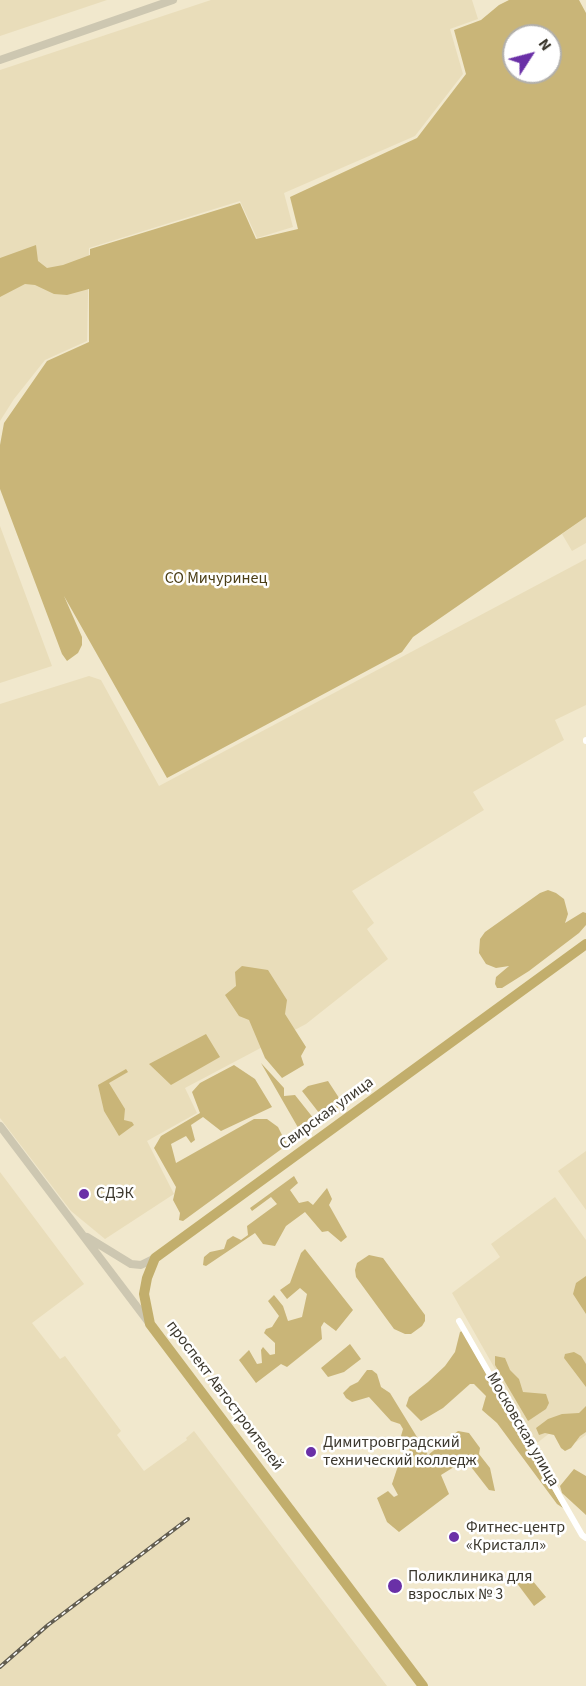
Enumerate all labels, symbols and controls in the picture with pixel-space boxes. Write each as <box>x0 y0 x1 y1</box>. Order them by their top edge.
north arrow <box>502 24 562 84</box>
text: N <box>533 34 557 55</box>
park label: СО Мичуринец <box>165 569 267 589</box>
street label: Свирская улица <box>276 1073 378 1155</box>
place label: СДЭК <box>96 1184 134 1204</box>
marker: СДЭК <box>77 1187 91 1201</box>
street label: проспект Автостроителей <box>161 1317 287 1475</box>
street label: Московская улица <box>482 1370 562 1490</box>
place label: Димитровградский технический колледж <box>323 1433 477 1471</box>
marker: Димитровградский технический колледж <box>304 1445 318 1459</box>
place label: Фитнес-центр «Кристалл» <box>466 1518 565 1556</box>
marker: Фитнес-центр «Кристалл» <box>447 1530 461 1544</box>
place label: Поликлиника для взрослых № 3 <box>408 1567 533 1605</box>
marker: Поликлиника для взрослых № 3 <box>386 1577 404 1595</box>

